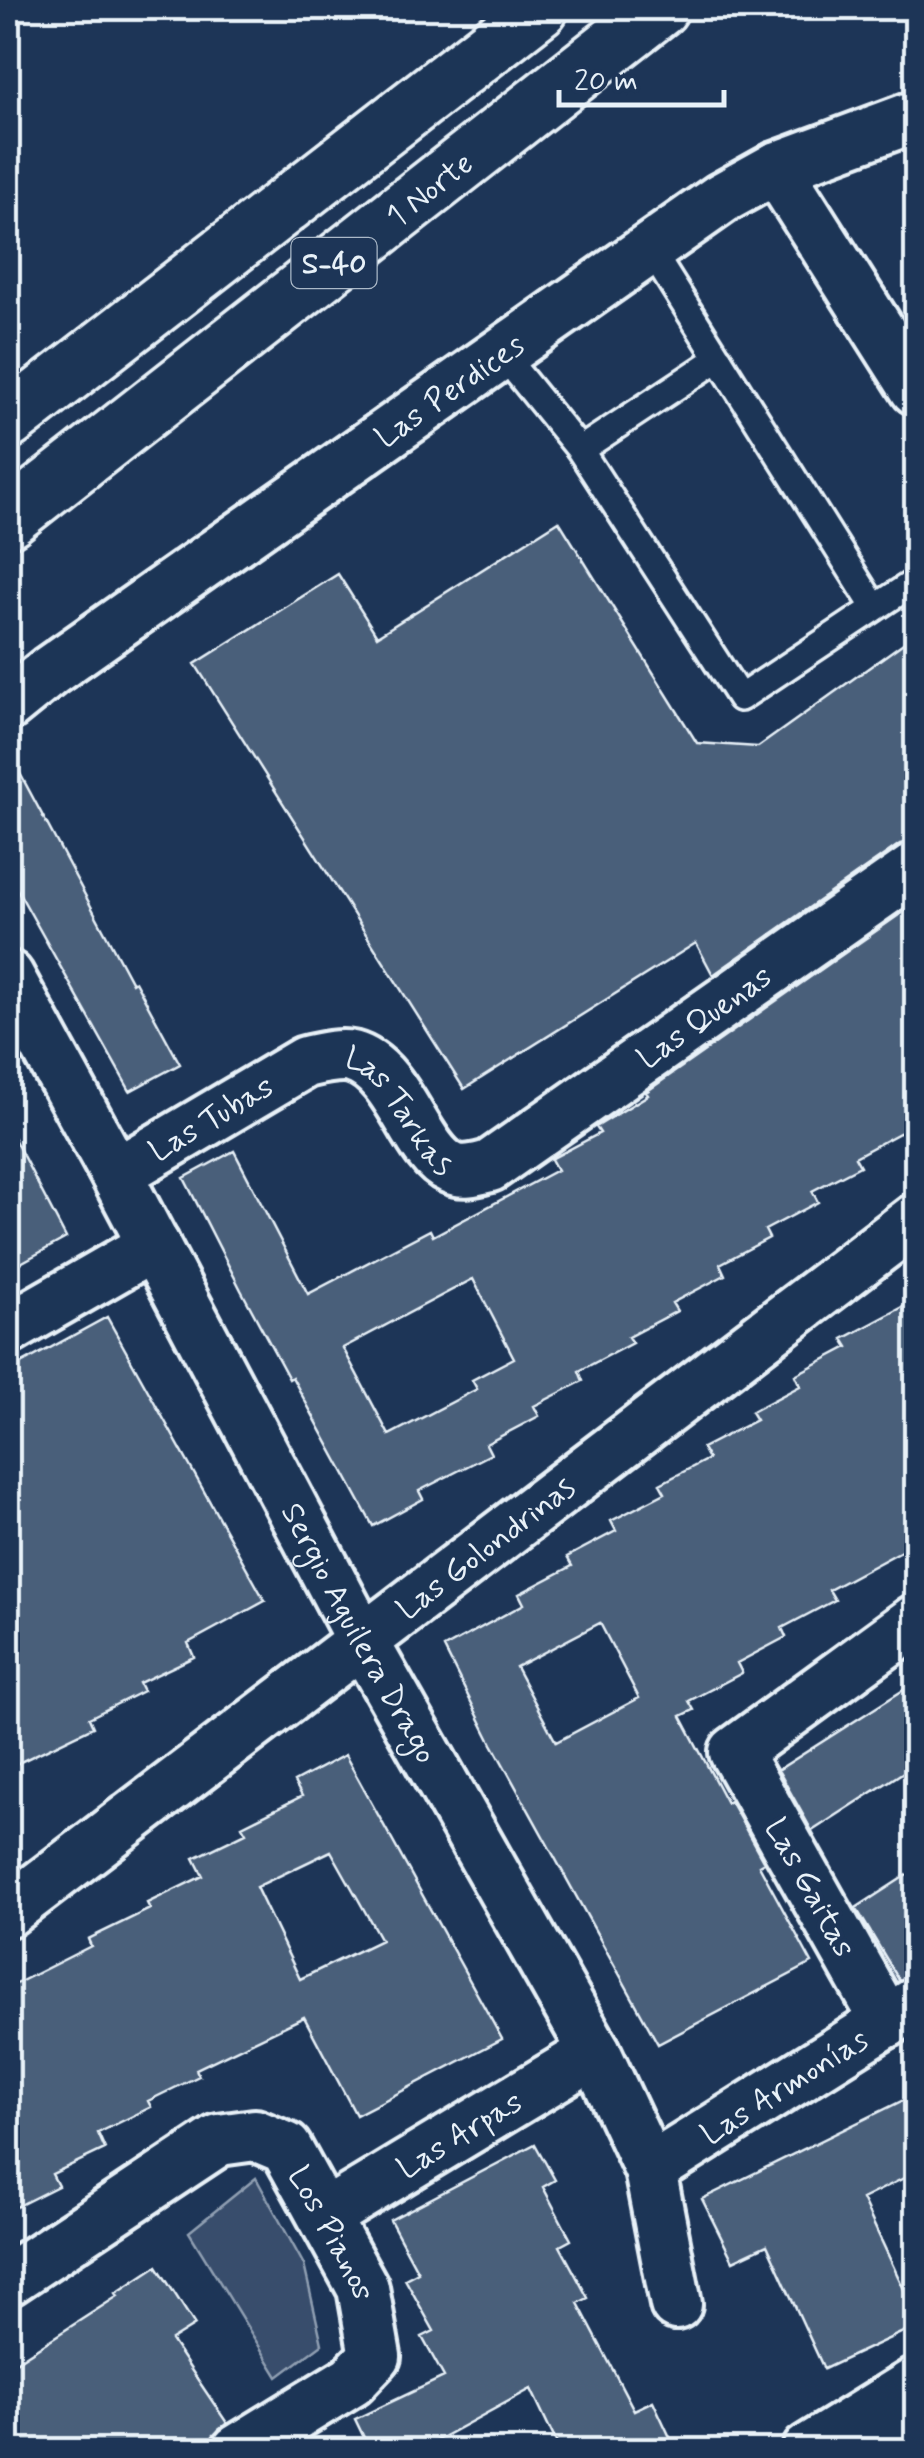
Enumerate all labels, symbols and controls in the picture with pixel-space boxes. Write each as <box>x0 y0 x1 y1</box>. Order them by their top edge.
scale bar <box>559 45 724 107</box>
text: 20 m <box>574 62 638 101</box>
street label: 1 Norte <box>378 143 483 238</box>
road number: S-40 <box>292 238 376 288</box>
street label: Las Perdices <box>367 325 533 459</box>
street label: Las Quenas <box>629 956 781 1080</box>
street label: Las Tarkas <box>339 1037 461 1187</box>
street label: Las Tubas <box>142 1066 282 1173</box>
street label: Las Golondrinas <box>388 1467 584 1631</box>
street label: Sergio Aguilera Drago <box>270 1496 446 1771</box>
street label: Las Gaitas <box>754 1811 865 1965</box>
street label: Las Armonías <box>693 2019 876 2156</box>
street label: Las Arpas <box>390 2082 531 2190</box>
street label: Los Pianos <box>277 2159 384 2303</box>

